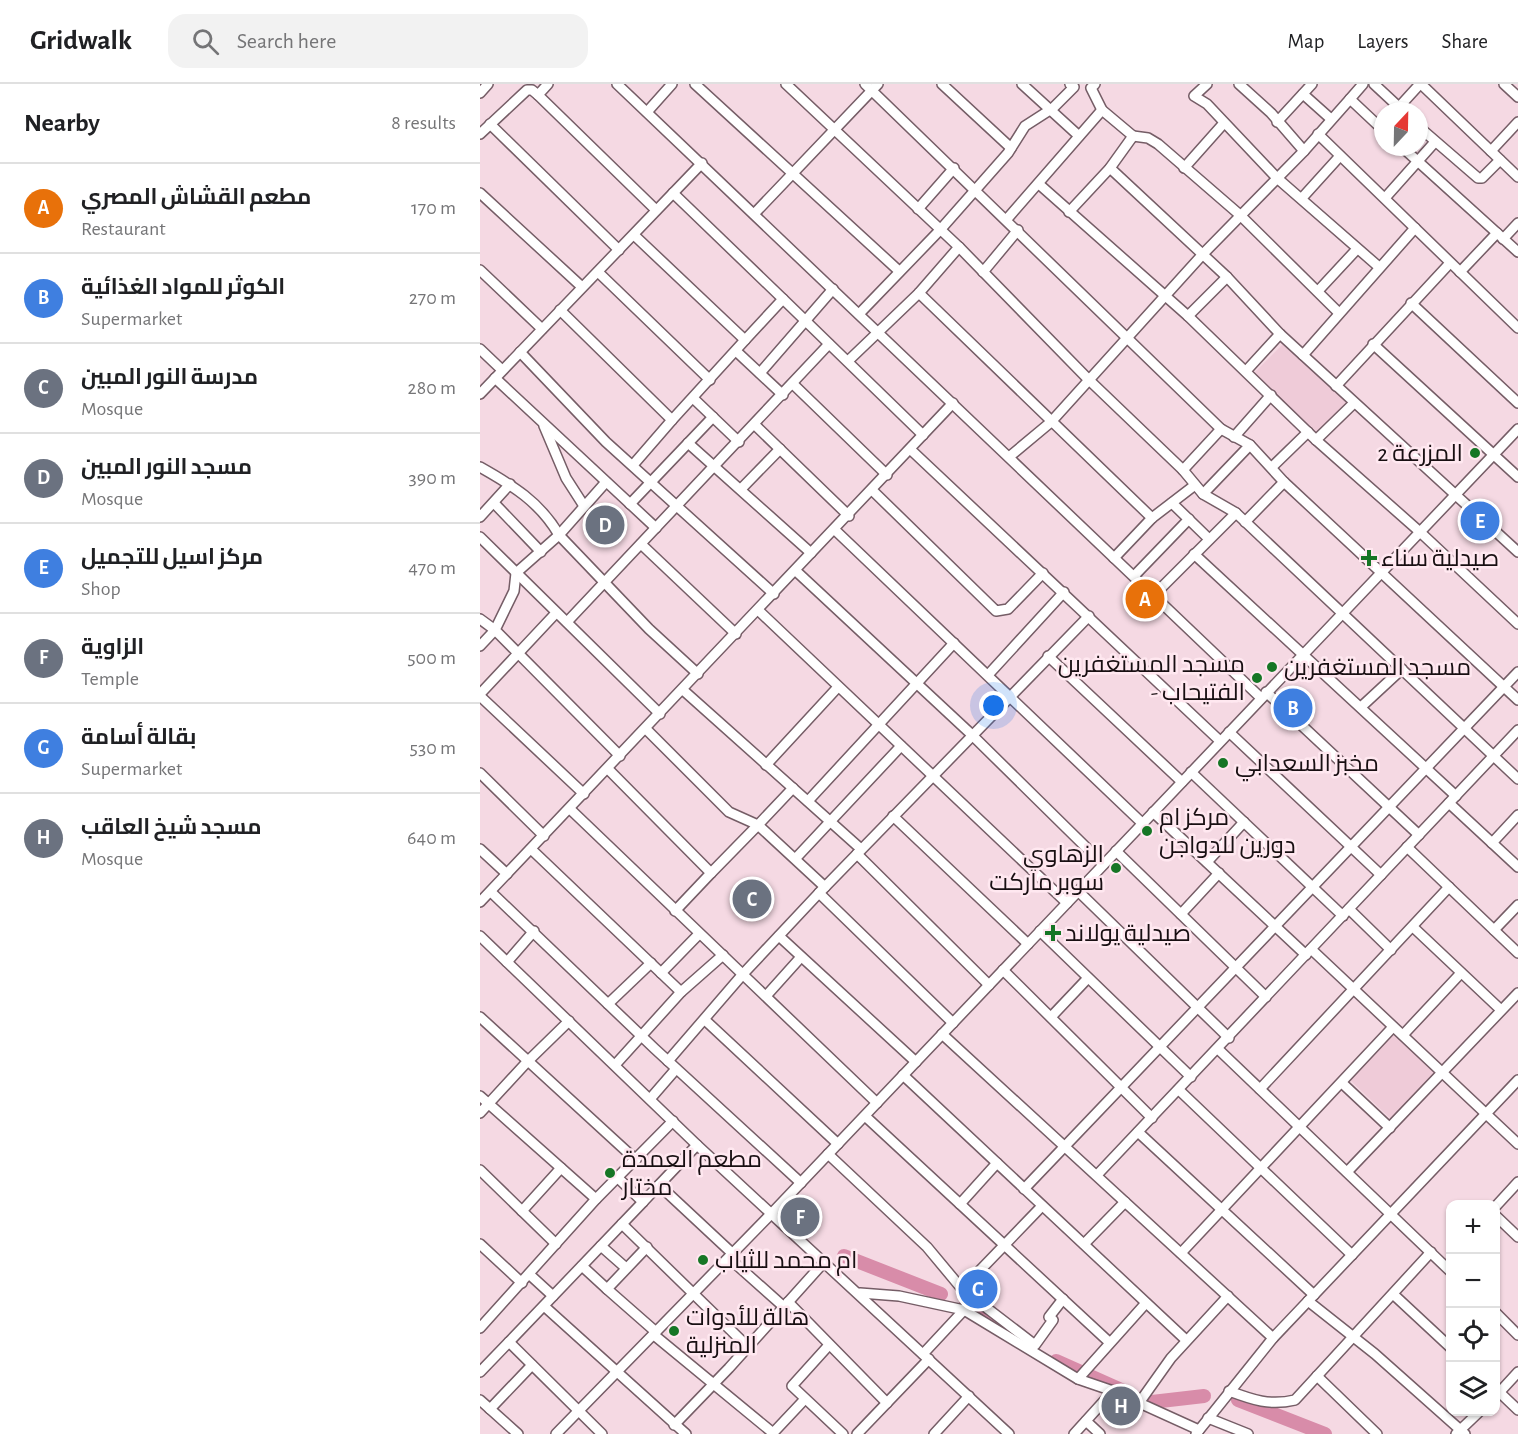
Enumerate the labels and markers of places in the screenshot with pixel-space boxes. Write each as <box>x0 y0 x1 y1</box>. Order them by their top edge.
place label: المزرعة 2 <box>1377 442 1463 466</box>
marker: المزرعة 2 <box>1468 446 1482 460</box>
pin: E <box>1460 498 1500 544</box>
pin: D <box>586 502 624 548</box>
place label: صيدلية سناء <box>1381 547 1499 571</box>
marker: صيدلية سناء <box>1362 551 1376 565</box>
pin: A <box>1126 576 1164 622</box>
place label: مسجد المستغفرين - الفتيحاب <box>1058 653 1245 705</box>
place label: مسجد المستغفرين <box>1284 656 1471 681</box>
marker: مسجد المستغفرين <box>1265 660 1279 674</box>
marker: مسجد المستغفرين - الفتيحاب <box>1250 671 1264 685</box>
pin: B <box>1274 686 1312 730</box>
place label: مخبز السعدابي <box>1235 752 1379 782</box>
marker: مخبز السعدابي <box>1216 756 1230 770</box>
place label: مركز ام دورين للدواجن <box>1159 806 1296 859</box>
marker: مركز ام دورين للدواجن <box>1140 824 1154 838</box>
place label: الزهاوي سوبر ماركت <box>989 843 1104 895</box>
marker: الزهاوي سوبر ماركت <box>1109 861 1123 875</box>
pin: C <box>732 876 772 922</box>
place label: صيدلية يولاند <box>1065 922 1191 946</box>
marker: صيدلية يولاند <box>1046 926 1060 940</box>
place label: مطعم العمدة مختار <box>620 1148 762 1200</box>
marker: مطعم العمدة مختار <box>603 1166 617 1180</box>
pin: F <box>780 1194 820 1240</box>
place label: ام محمد للثياب <box>715 1248 857 1276</box>
marker: ام محمد للثياب <box>696 1253 710 1267</box>
pin: G <box>958 1266 998 1312</box>
place label: هالة للأدوات المنزلية <box>686 1304 809 1358</box>
marker: هالة للأدوات المنزلية <box>667 1324 681 1338</box>
pin: H <box>1102 1384 1140 1428</box>

